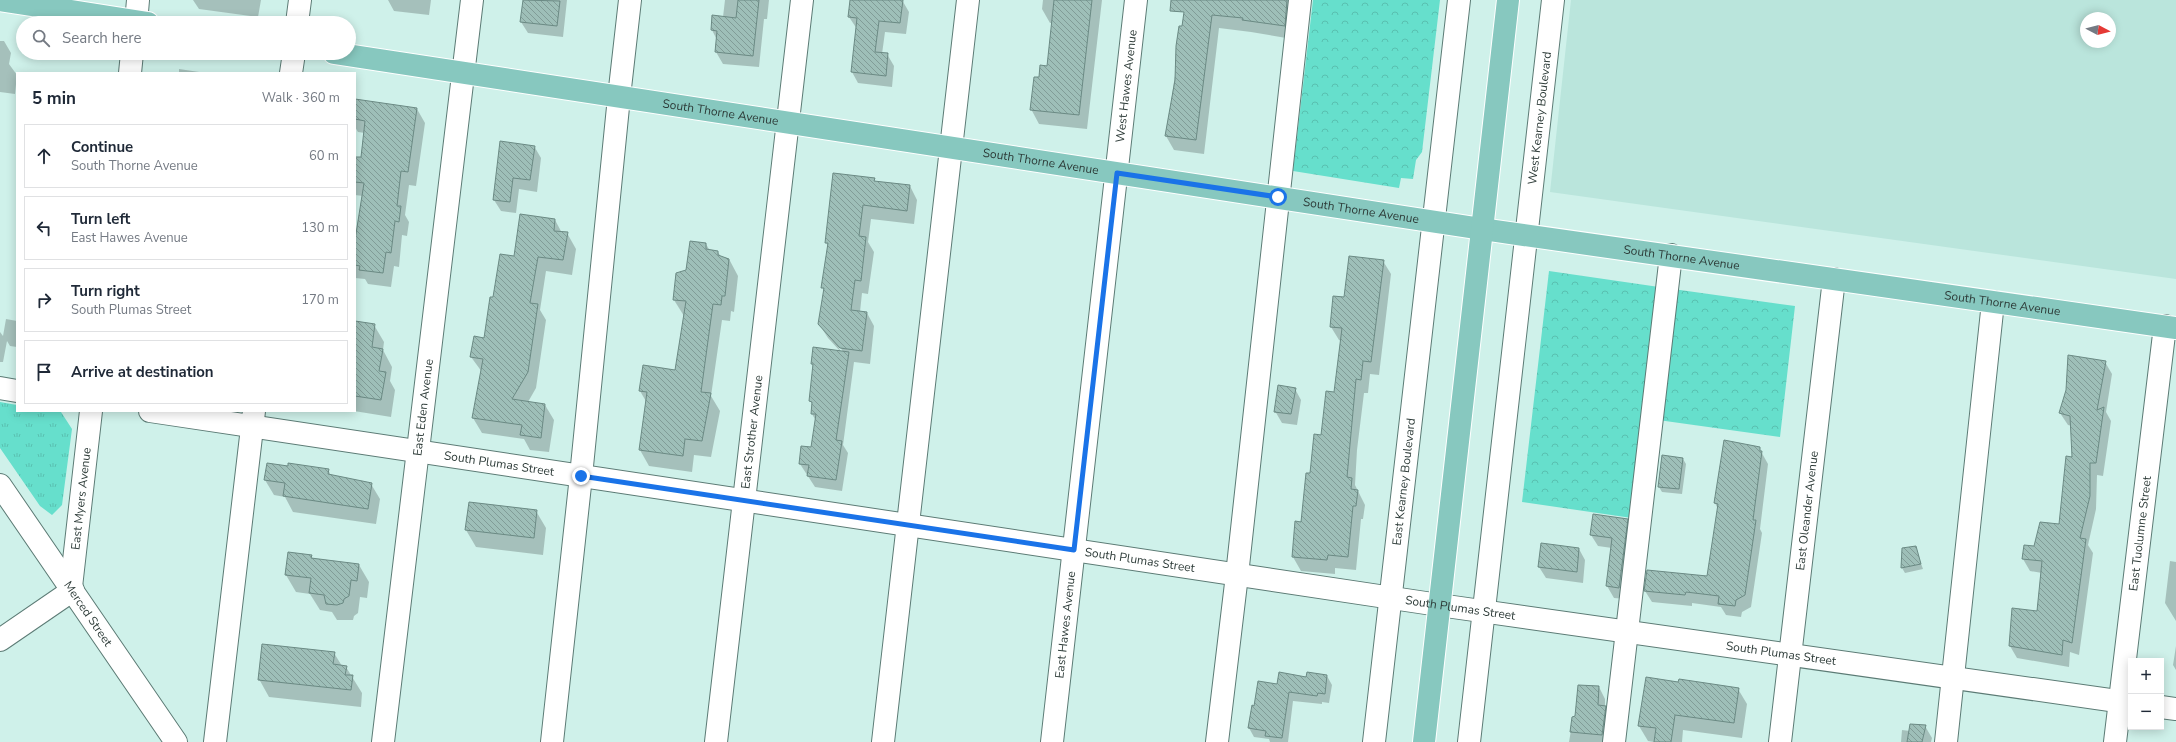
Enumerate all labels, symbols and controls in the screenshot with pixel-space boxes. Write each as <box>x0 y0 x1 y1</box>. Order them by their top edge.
north arrow <box>2080 12 2116 48</box>
search box <box>16 16 356 60</box>
icon: search <box>30 27 52 49</box>
text: Search here <box>62 28 142 48</box>
street label: West Hawes Avenue <box>1112 29 1141 143</box>
street label: West Kearney Boulevard <box>1524 51 1555 185</box>
text: 5 min <box>32 87 76 110</box>
text: Walk · 360 m <box>262 89 340 107</box>
street label: South Thorne Avenue <box>661 95 780 129</box>
text: Continue <box>71 137 133 157</box>
icon: ahead <box>33 145 55 167</box>
street label: South Thorne Avenue <box>982 145 1100 178</box>
text: 60 m <box>309 147 339 165</box>
text: South Thorne Avenue <box>71 157 198 175</box>
route start <box>1269 188 1287 206</box>
street label: South Thorne Avenue <box>1302 194 1420 227</box>
text: Turn left <box>71 209 130 229</box>
icon: left <box>33 217 55 239</box>
text: 130 m <box>301 219 339 237</box>
text: East Hawes Avenue <box>71 229 188 247</box>
street label: South Thorne Avenue <box>1622 241 1741 274</box>
text: Turn right <box>71 281 140 301</box>
street label: South Thorne Avenue <box>1943 287 2061 319</box>
icon: right <box>33 289 55 311</box>
text: 170 m <box>301 291 339 309</box>
text: South Plumas Street <box>71 301 191 319</box>
street label: East Eden Avenue <box>409 358 437 457</box>
icon: arrive <box>33 361 55 383</box>
text: Arrive at destination <box>71 362 214 382</box>
street label: East Strother Avenue <box>737 374 766 490</box>
street label: East Kearney Boulevard <box>1389 417 1419 546</box>
street label: East Myers Avenue <box>67 446 95 551</box>
street label: South Plumas Street <box>443 447 556 480</box>
street label: East Oleander Avenue <box>1792 450 1822 571</box>
route end <box>572 467 590 485</box>
street label: East Tuolumne Street <box>2125 474 2155 592</box>
street label: South Plumas Street <box>1084 544 1197 576</box>
street label: East Hawes Avenue <box>1051 570 1079 679</box>
street label: Merced Street <box>60 578 117 650</box>
street label: South Plumas Street <box>1404 592 1517 624</box>
street label: South Plumas Street <box>1725 638 1838 669</box>
map controls <box>2128 658 2164 730</box>
button: + <box>2128 658 2164 694</box>
button: − <box>2128 694 2164 730</box>

